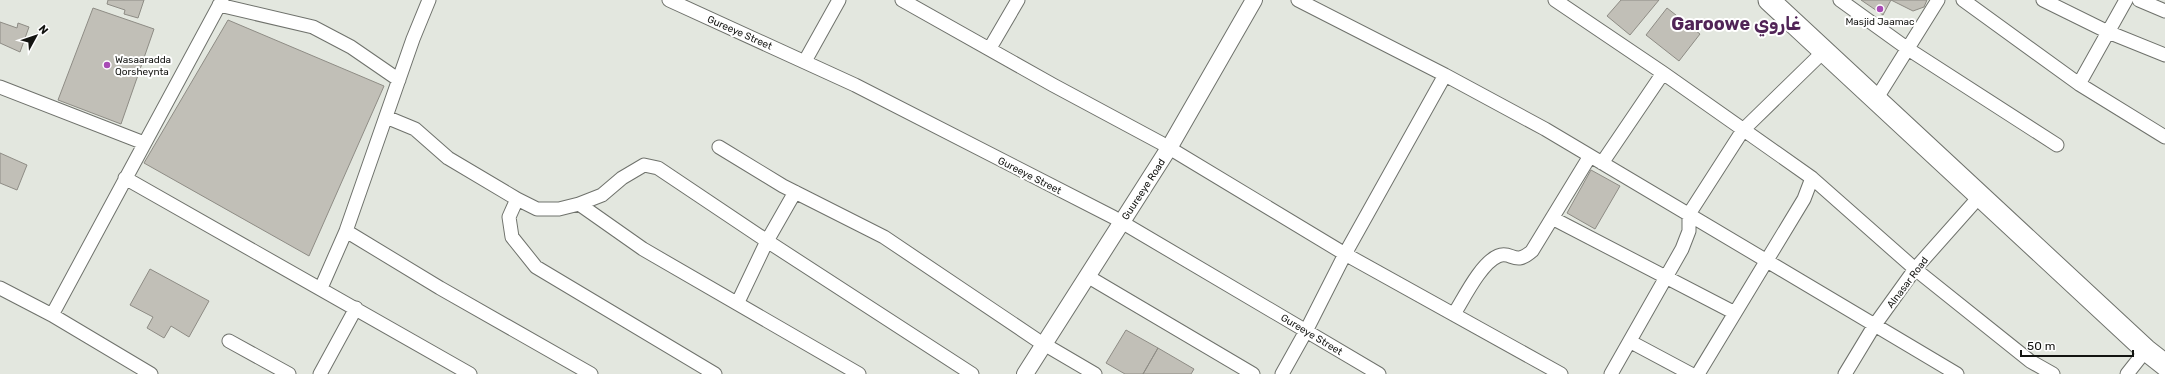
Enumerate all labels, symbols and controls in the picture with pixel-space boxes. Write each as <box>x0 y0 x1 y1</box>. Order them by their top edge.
marker: Masjid Jaamac <box>1875 4 1885 14</box>
street label: Gureeye Street <box>705 13 774 53</box>
district label: Garoowe غاروي <box>1671 13 1801 37</box>
north arrow <box>16 16 56 56</box>
place label: Masjid Jaamac <box>1845 16 1915 28</box>
text: N <box>36 23 51 37</box>
place label: Wasaaradda Qorsheynta <box>115 54 171 78</box>
marker: Wasaaradda Qorsheynta <box>102 60 112 70</box>
street label: Gureeye Street <box>996 155 1063 197</box>
street label: Guureeye Road <box>1120 157 1168 222</box>
street label: Alnasar Road <box>1885 255 1931 311</box>
street label: Gureeye Street <box>1278 312 1345 358</box>
scale bar <box>2021 332 2133 358</box>
text: 50 m <box>2027 339 2055 353</box>

